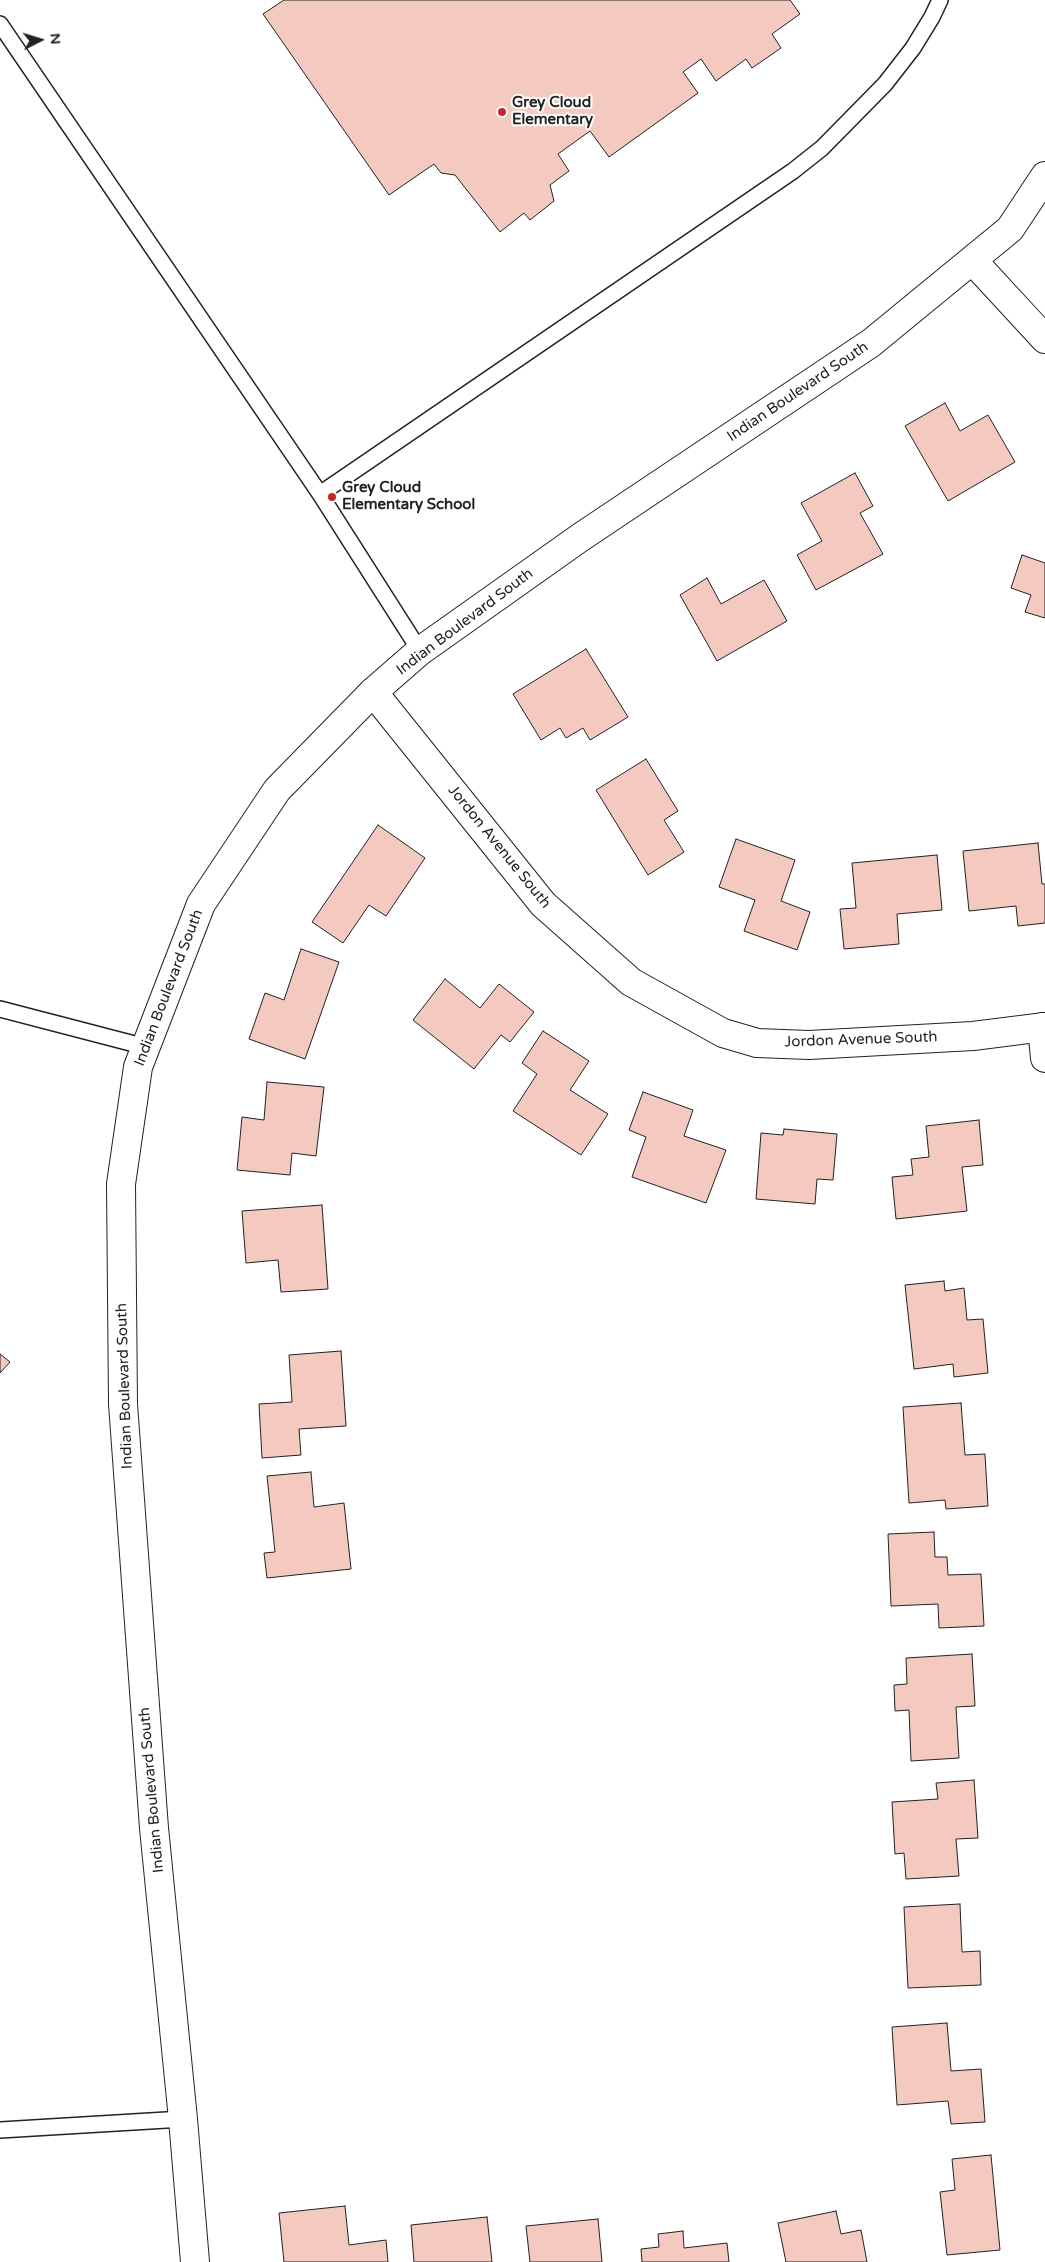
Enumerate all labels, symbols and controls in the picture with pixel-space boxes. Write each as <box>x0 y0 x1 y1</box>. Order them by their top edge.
north arrow <box>15 15 65 65</box>
text: N <box>46 32 64 45</box>
place label: Grey Cloud Elementary <box>512 94 593 129</box>
marker: Grey Cloud Elementary <box>496 106 508 118</box>
street label: Indian Boulevard South <box>724 338 872 446</box>
place label: Grey Cloud Elementary School <box>342 479 475 514</box>
marker: Grey Cloud Elementary School <box>326 491 338 503</box>
street label: Indian Boulevard South <box>393 565 537 679</box>
street label: Jordon Avenue South <box>444 782 554 912</box>
street label: Indian Boulevard South <box>131 907 207 1069</box>
street label: Jordon Avenue South <box>784 1028 938 1052</box>
street label: Indian Boulevard South <box>113 1303 137 1469</box>
street label: Indian Boulevard South <box>136 1706 168 1874</box>

